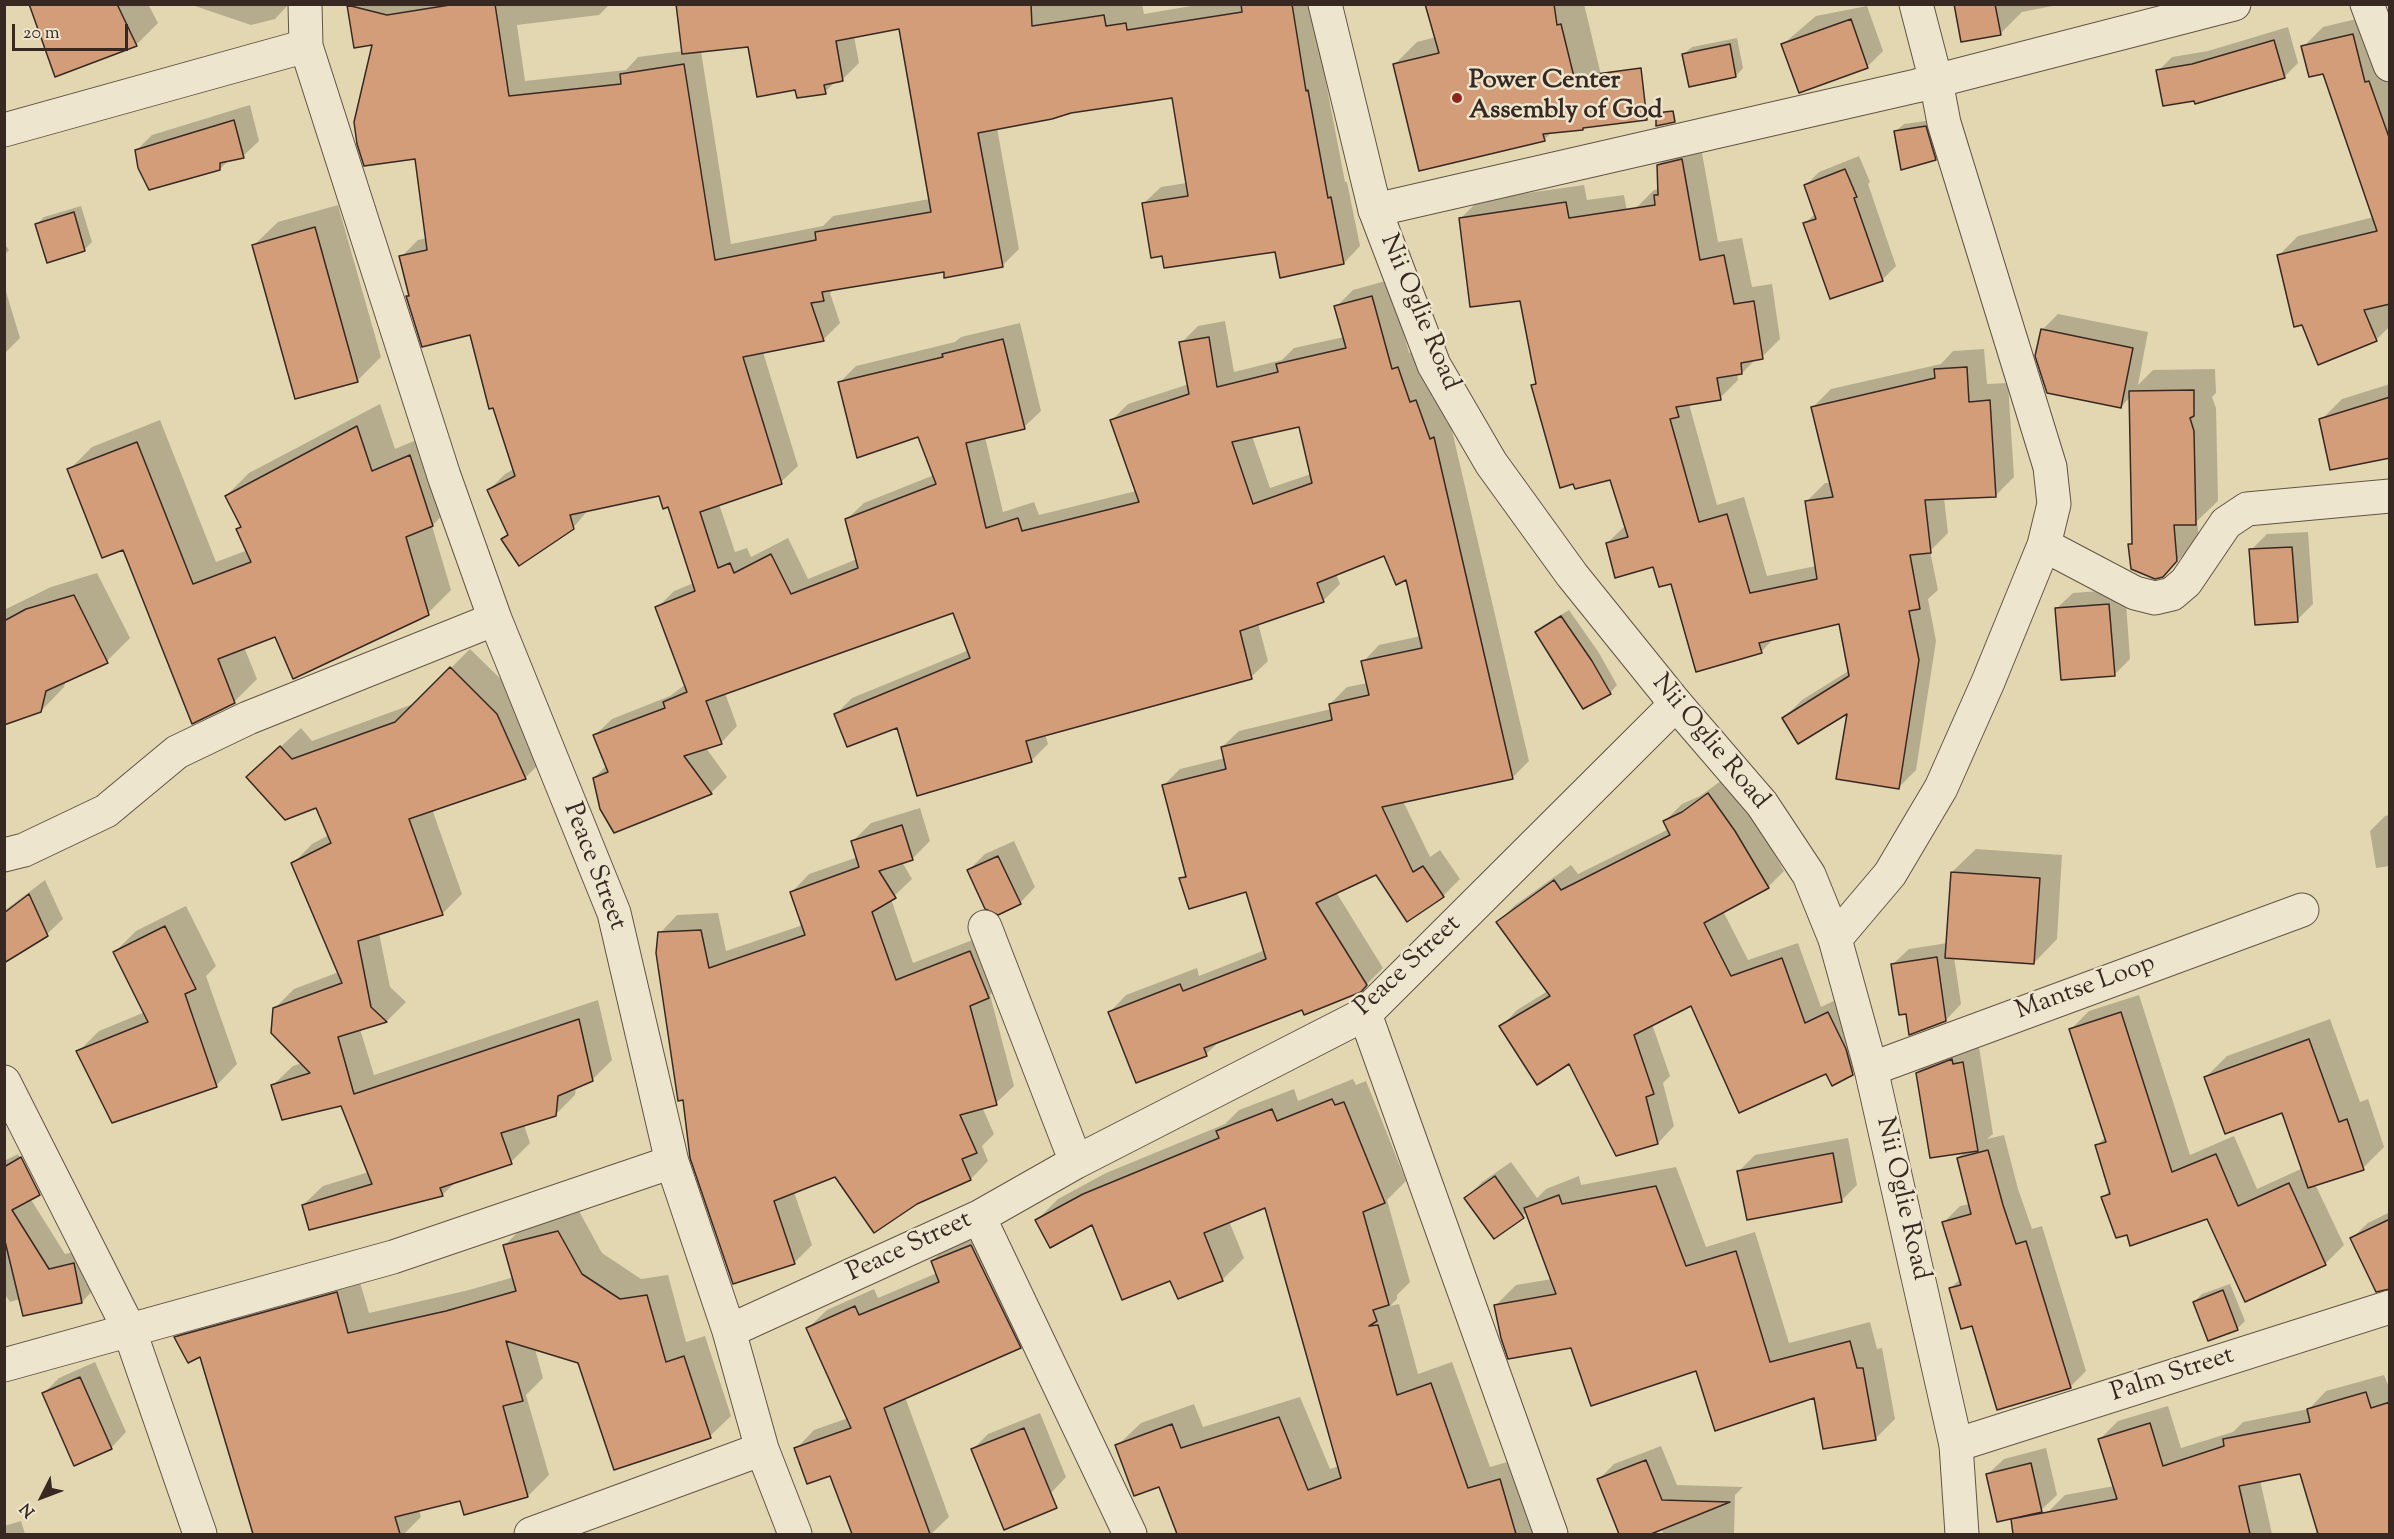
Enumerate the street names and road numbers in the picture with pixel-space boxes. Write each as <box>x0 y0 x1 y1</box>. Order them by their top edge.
street label: Nii Oglie Road <box>1371 230 1465 396</box>
street label: Nii Oglie Road <box>1644 669 1774 817</box>
street label: Peace Street <box>554 799 632 935</box>
street label: Peace Street <box>1349 910 1469 1024</box>
street label: Mantse Loop <box>2012 949 2160 1029</box>
street label: Nii Oglie Road <box>1867 1114 1935 1284</box>
street label: Peace Street <box>843 1206 977 1290</box>
street label: Palm Street <box>2107 1341 2239 1411</box>

